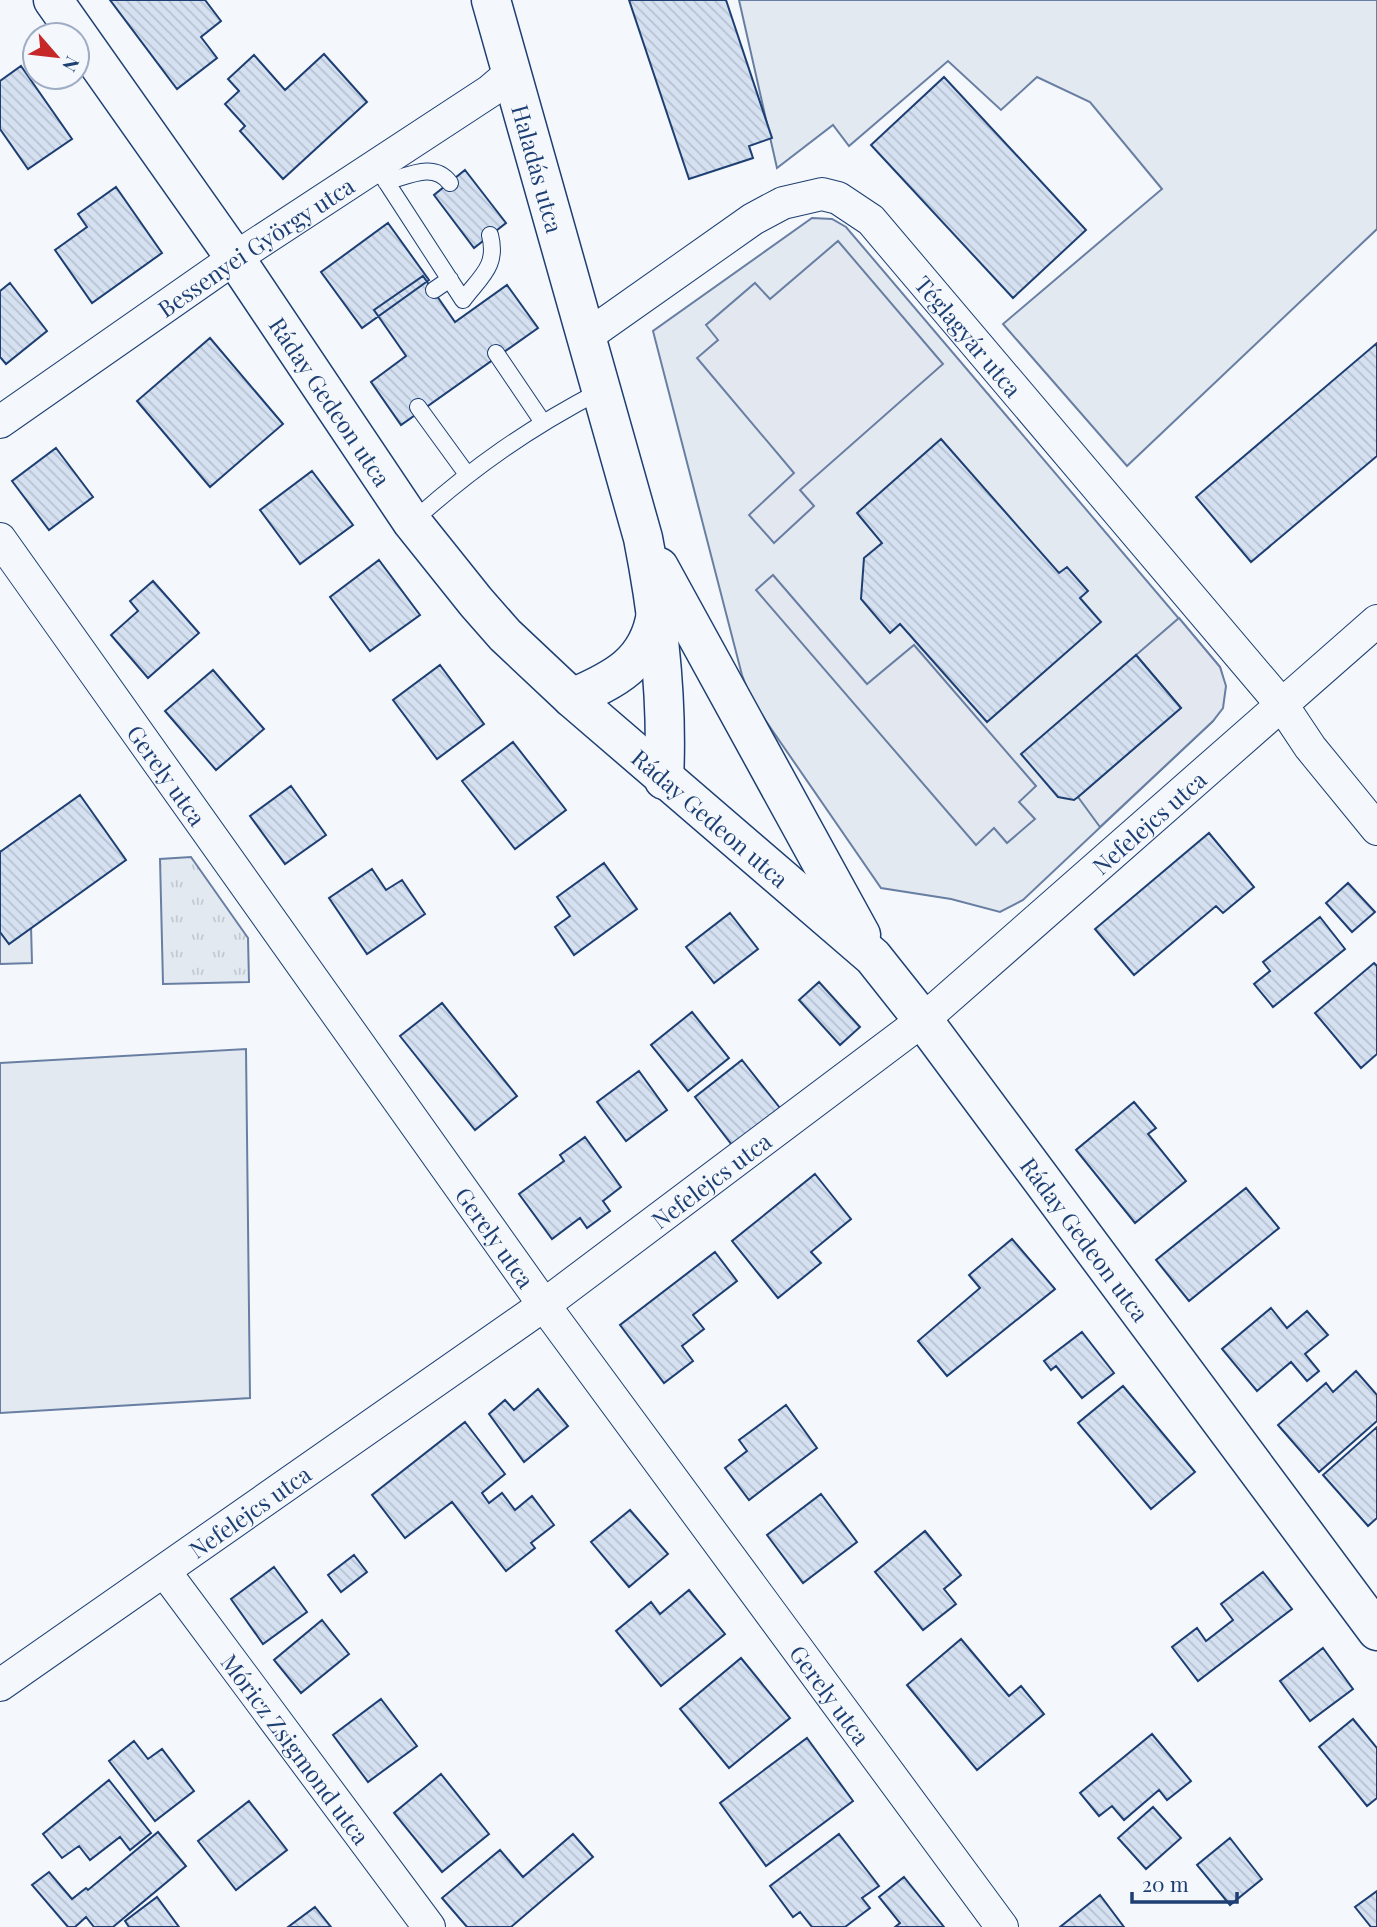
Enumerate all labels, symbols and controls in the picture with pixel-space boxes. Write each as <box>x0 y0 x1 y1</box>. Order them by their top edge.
north arrow <box>21 21 91 91</box>
text: N <box>57 52 87 77</box>
street label: Haladás utca <box>506 101 572 237</box>
street label: Bessenyei György utca <box>151 169 360 323</box>
street label: Téglagyár utca <box>909 269 1030 403</box>
street label: Ráday Gedeon utca <box>263 311 399 492</box>
street label: Gerely utca <box>121 718 214 832</box>
street label: Ráday Gedeon utca <box>626 741 796 894</box>
street label: Nefelejcs utca <box>1085 763 1212 880</box>
street label: Nefelejcs utca <box>645 1124 777 1235</box>
street label: Ráday Gedeon utca <box>1014 1150 1157 1327</box>
street label: Gerely utca <box>449 1180 542 1294</box>
street label: Nefelejcs utca <box>182 1457 317 1564</box>
street label: Gerely utca <box>784 1638 878 1751</box>
street label: Móricz Zsigmond utca <box>215 1647 378 1851</box>
scale bar <box>1132 1860 1237 1904</box>
text: 20 m <box>1142 1869 1189 1897</box>

